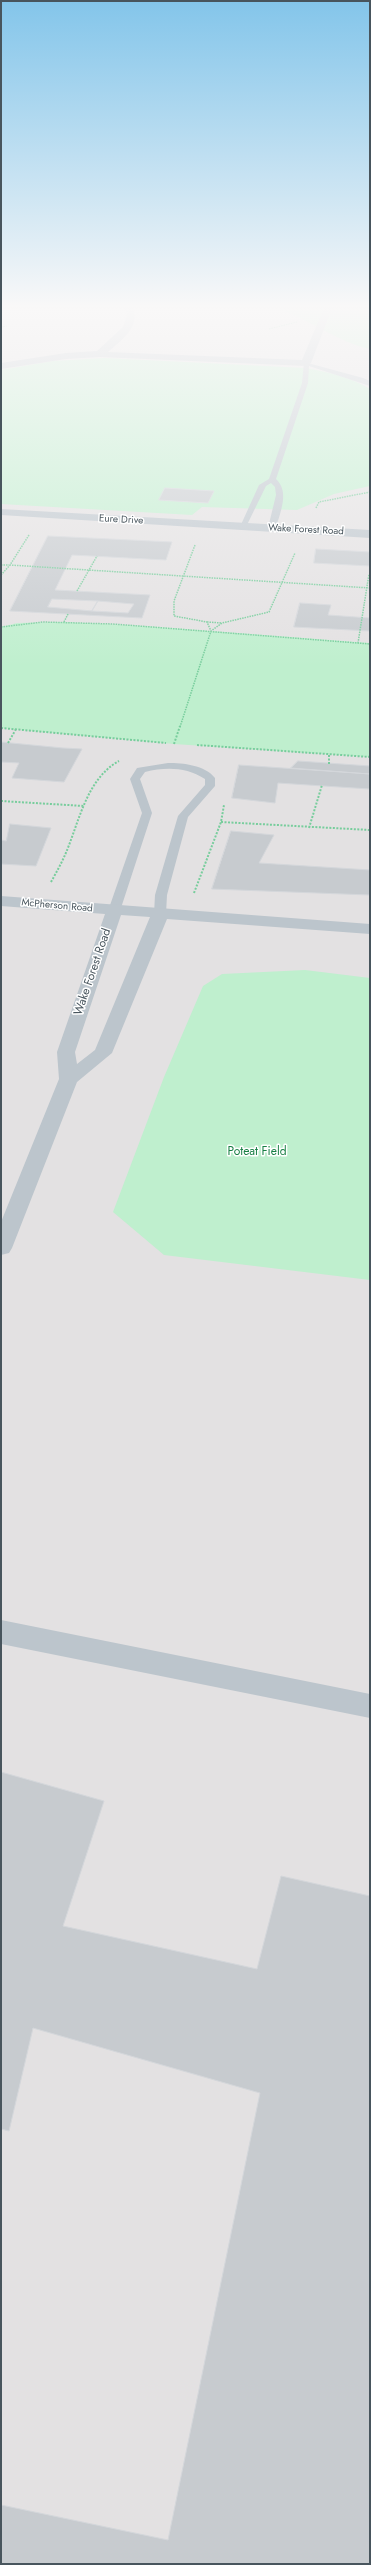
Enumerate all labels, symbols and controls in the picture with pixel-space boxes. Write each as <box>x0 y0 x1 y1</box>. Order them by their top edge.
street label: Eure Drive <box>99 513 143 527</box>
street label: Wake Forest Road <box>268 522 344 538</box>
street label: McPherson Road <box>21 897 93 915</box>
street label: Wake Forest Road <box>71 927 115 1017</box>
park label: Poteat Field <box>228 1145 286 1159</box>

